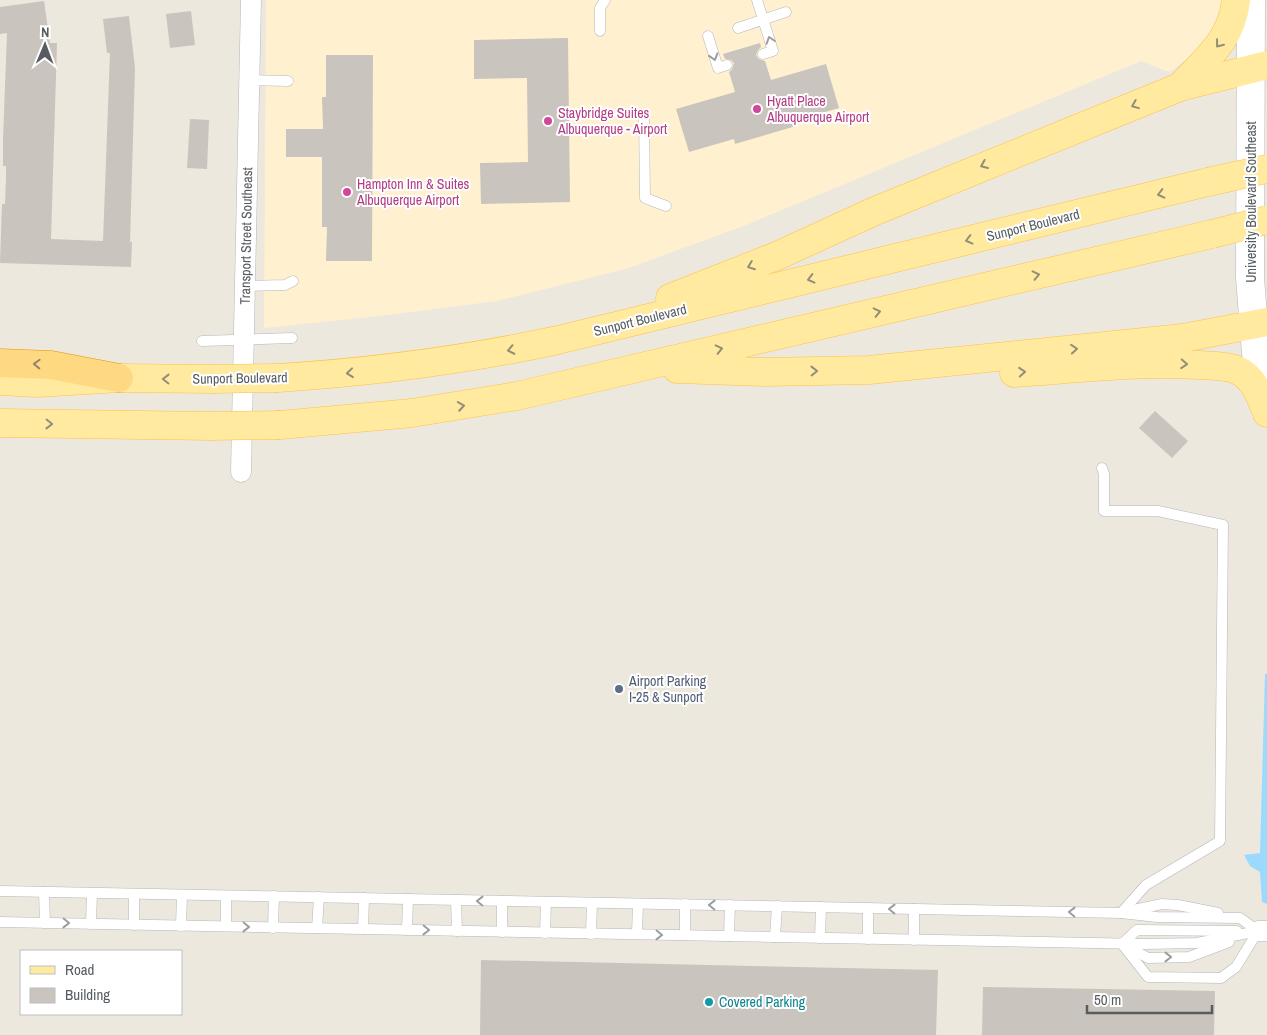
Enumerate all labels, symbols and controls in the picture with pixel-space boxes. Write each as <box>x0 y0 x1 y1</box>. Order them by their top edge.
north arrow <box>20 20 70 70</box>
text: N <box>41 23 50 41</box>
one-way arrow <box>765 37 775 45</box>
one-way arrow <box>1216 39 1225 48</box>
one-way arrow <box>709 52 719 61</box>
place label: Hyatt Place Albuquerque Airport <box>766 92 869 126</box>
one-way arrow <box>1131 98 1140 109</box>
marker: Hyatt Place Albuquerque Airport <box>751 103 763 115</box>
place label: Staybridge Suites Albuquerque - Airport <box>557 104 667 138</box>
marker: Staybridge Suites Albuquerque - Airport <box>542 115 554 127</box>
street label: University Boulevard Southeast <box>1242 121 1260 283</box>
one-way arrow <box>980 159 989 170</box>
street label: Transport Street Southeast <box>236 167 256 305</box>
place label: Hampton Inn & Suites Albuquerque Airport <box>356 175 470 209</box>
marker: Hampton Inn & Suites Albuquerque Airport <box>341 186 353 198</box>
one-way arrow <box>1156 188 1165 199</box>
street label: Sunport Boulevard <box>985 205 1081 245</box>
one-way arrow <box>964 234 973 245</box>
one-way arrow <box>747 260 756 271</box>
one-way arrow <box>1031 270 1040 281</box>
one-way arrow <box>806 273 815 284</box>
street label: Sunport Boulevard <box>592 300 688 340</box>
one-way arrow <box>873 307 882 318</box>
one-way arrow <box>506 344 515 355</box>
one-way arrow <box>715 344 724 355</box>
one-way arrow <box>1070 344 1078 355</box>
one-way arrow <box>1180 358 1188 369</box>
one-way arrow <box>33 359 40 369</box>
one-way arrow <box>810 366 818 376</box>
one-way arrow <box>346 367 354 378</box>
one-way arrow <box>1018 367 1026 378</box>
street label: Sunport Boulevard <box>192 368 288 388</box>
one-way arrow <box>162 374 170 384</box>
one-way arrow <box>457 401 465 412</box>
one-way arrow <box>45 419 53 429</box>
place label: Airport Parking I-25 & Sunport <box>628 672 707 706</box>
marker: Airport Parking I-25 & Sunport <box>613 683 625 695</box>
one-way arrow <box>475 895 483 906</box>
one-way arrow <box>708 900 716 910</box>
one-way arrow <box>888 903 896 914</box>
one-way arrow <box>1068 907 1076 917</box>
one-way arrow <box>62 918 70 929</box>
one-way arrow <box>242 922 250 932</box>
one-way arrow <box>422 925 430 936</box>
one-way arrow <box>655 930 663 940</box>
legend <box>20 950 182 1015</box>
one-way arrow <box>1164 952 1172 963</box>
text: Road <box>65 959 94 980</box>
scale bar <box>1087 982 1212 1014</box>
text: Building <box>65 984 110 1005</box>
text: 50 m <box>1094 989 1121 1010</box>
place label: Covered Parking <box>719 993 806 1011</box>
marker: Covered Parking <box>703 996 715 1008</box>

